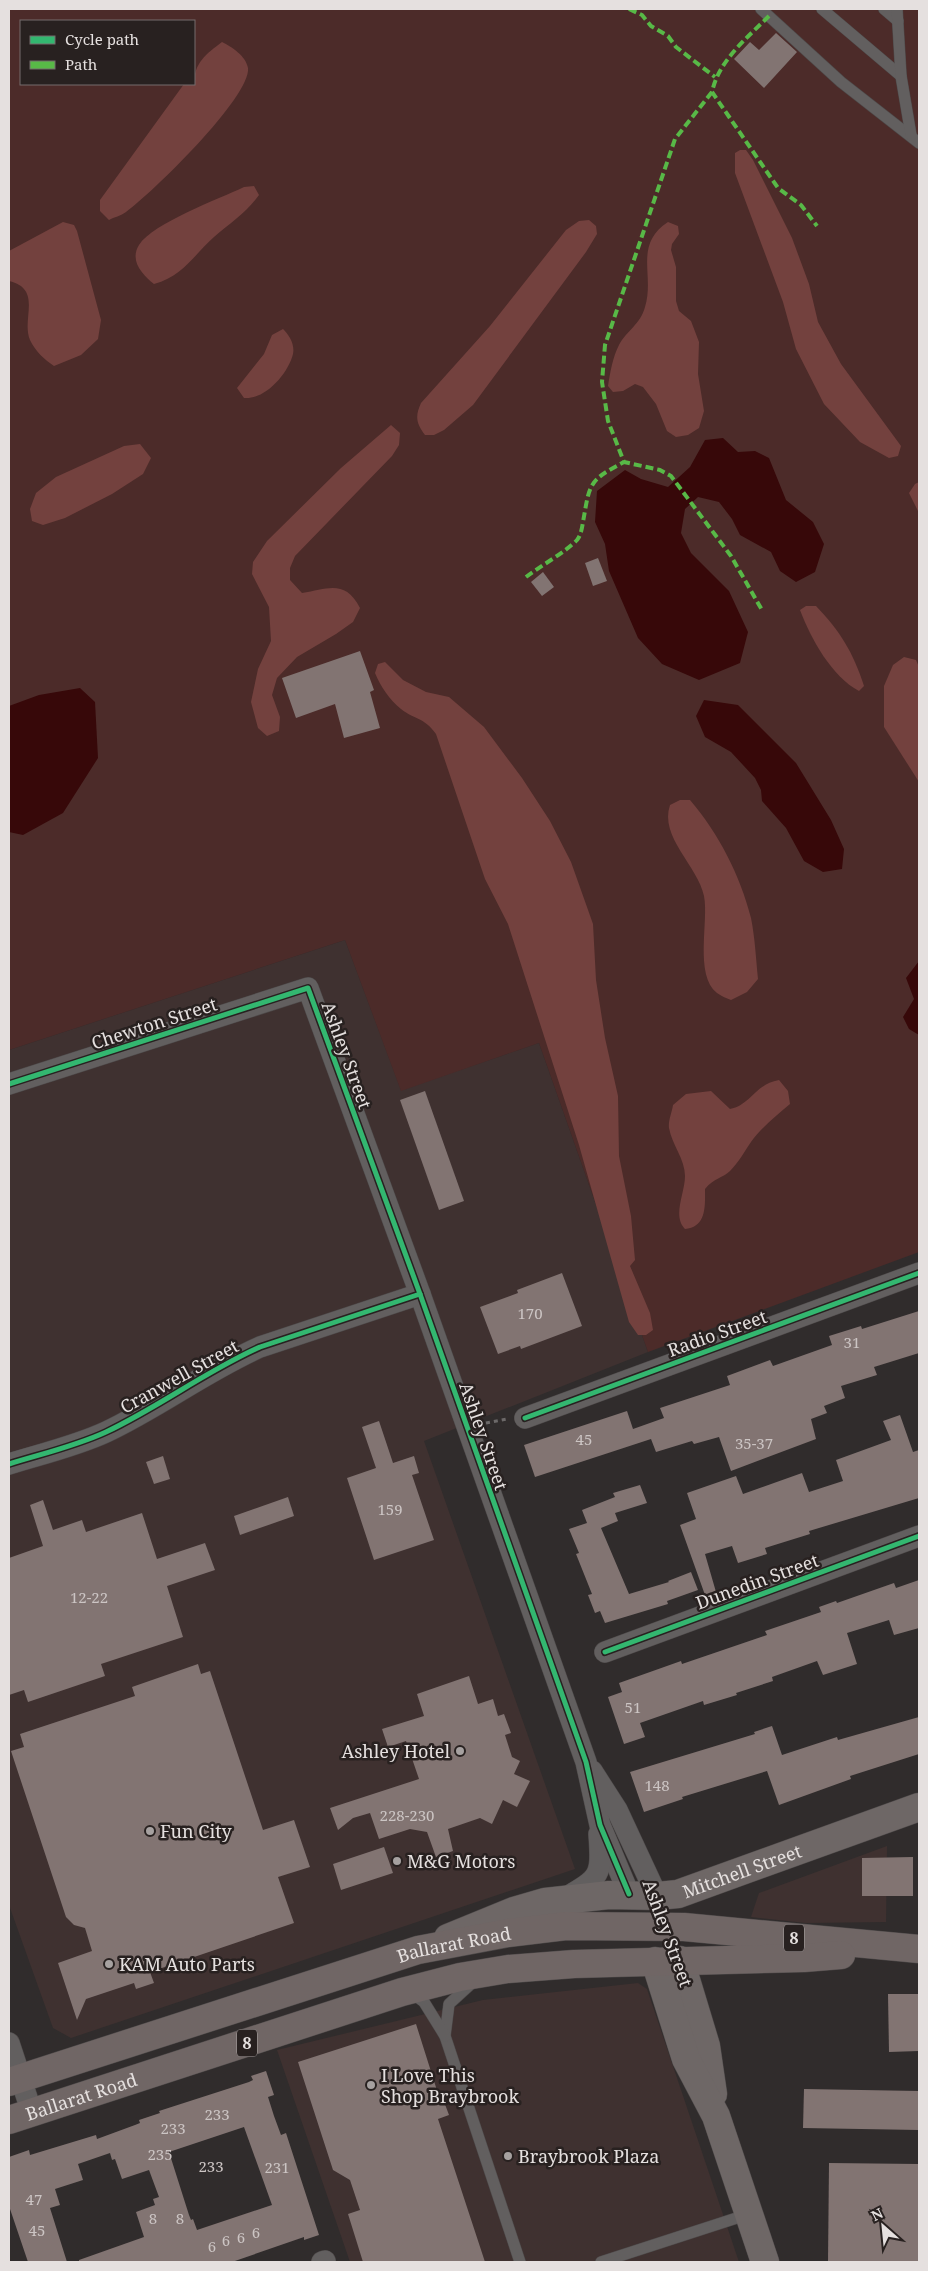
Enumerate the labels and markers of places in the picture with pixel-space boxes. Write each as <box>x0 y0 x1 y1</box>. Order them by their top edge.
place label: Ashley Hotel <box>341 1739 450 1763</box>
marker: Ashley Hotel <box>454 1745 466 1757</box>
place label: Fun City <box>160 1819 232 1843</box>
marker: Fun City <box>144 1825 156 1837</box>
place label: M&G Motors <box>407 1849 515 1873</box>
marker: M&G Motors <box>391 1855 403 1867</box>
place label: KAM Auto Parts <box>119 1952 255 1976</box>
marker: KAM Auto Parts <box>103 1958 115 1970</box>
place label: I Love This Shop Braybrook <box>381 2063 519 2108</box>
marker: I Love This Shop Braybrook <box>365 2079 377 2091</box>
place label: Braybrook Plaza <box>518 2144 659 2168</box>
marker: Braybrook Plaza <box>502 2150 514 2162</box>

